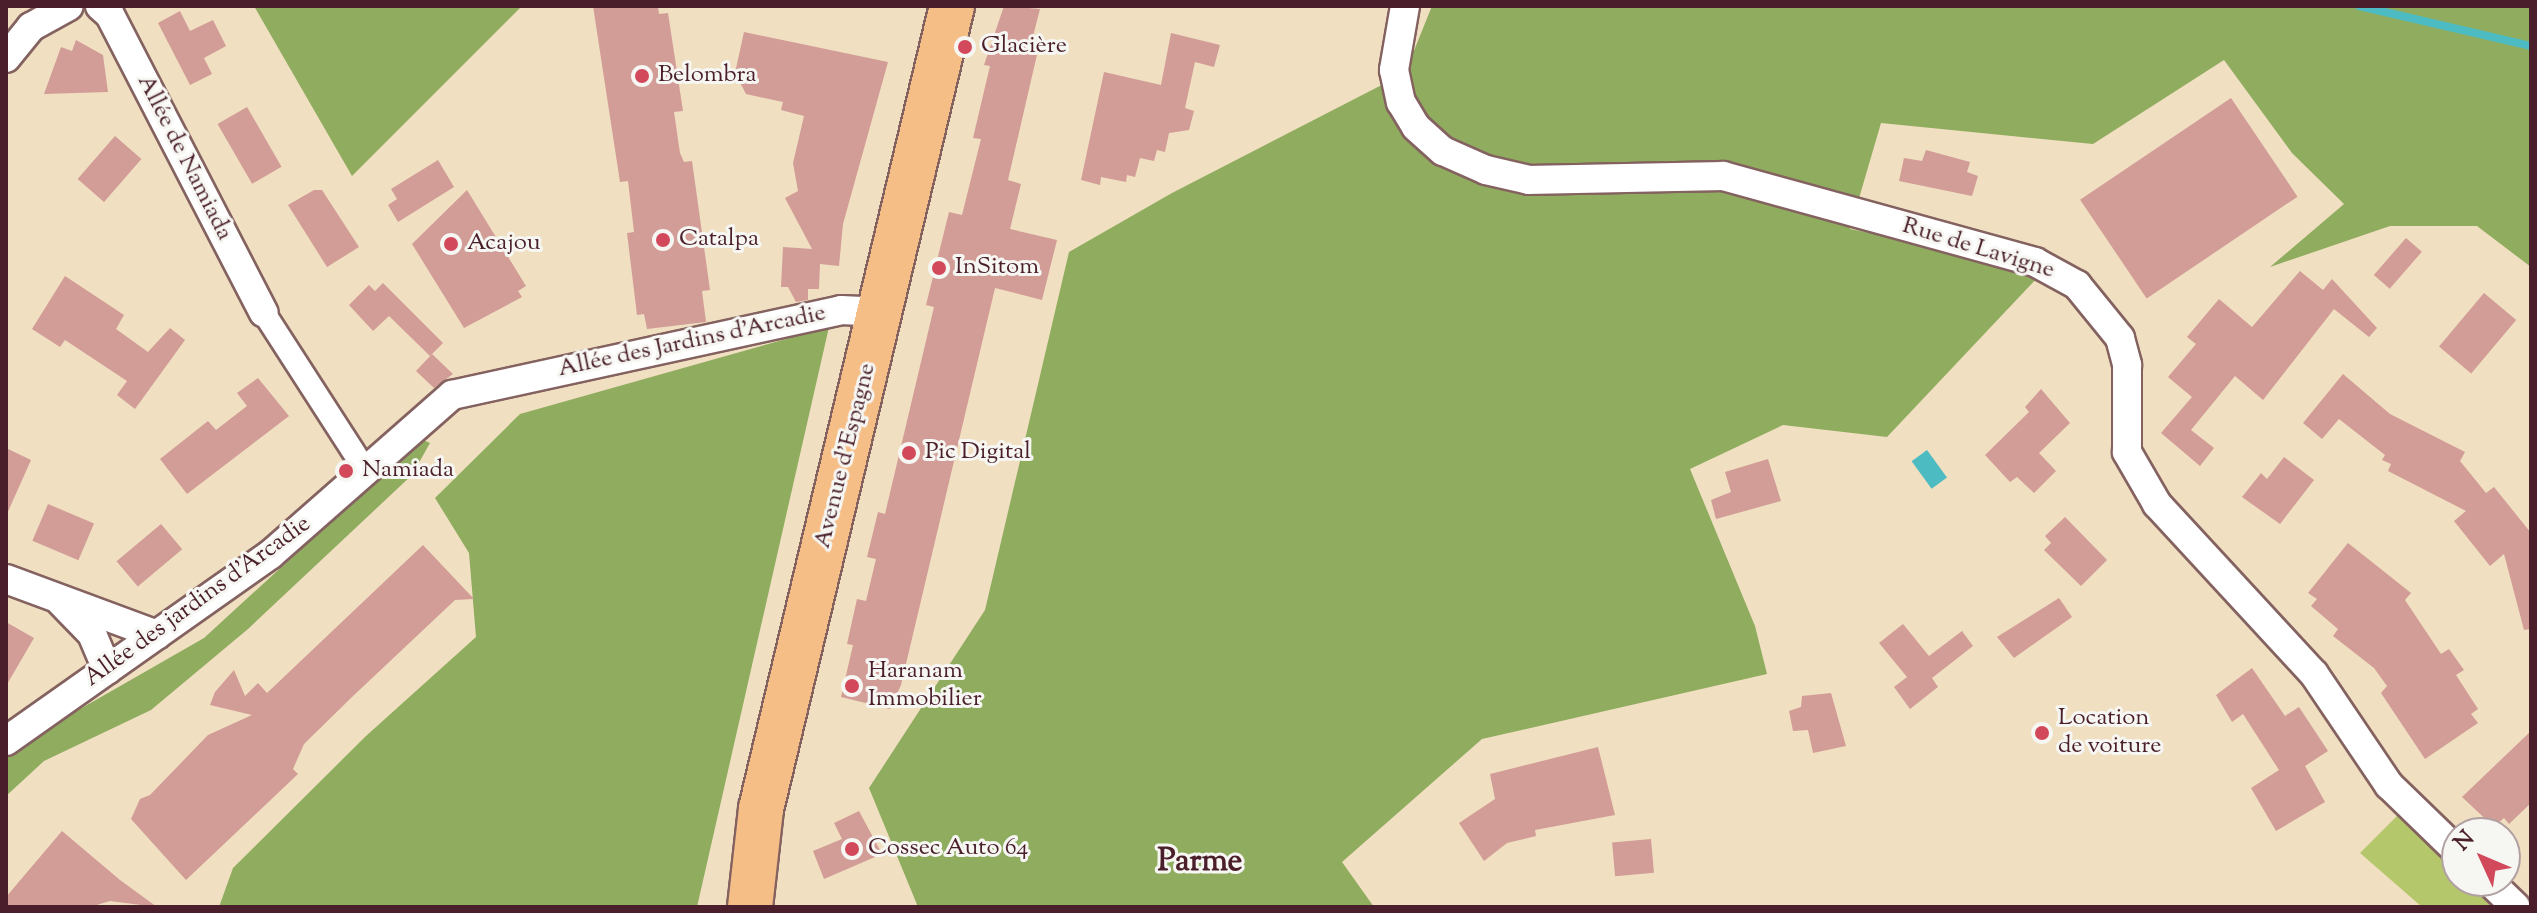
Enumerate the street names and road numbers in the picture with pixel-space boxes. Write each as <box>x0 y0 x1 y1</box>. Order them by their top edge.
street label: Allée de Namiada <box>130 70 238 246</box>
street label: Rue de Lavigne <box>1898 212 2058 286</box>
street label: Allée des Jardins d'Arcadie <box>556 300 828 384</box>
street label: Avenue d'Espagne <box>809 360 883 552</box>
street label: Allée des jardins d'Arcadie <box>79 510 317 694</box>

